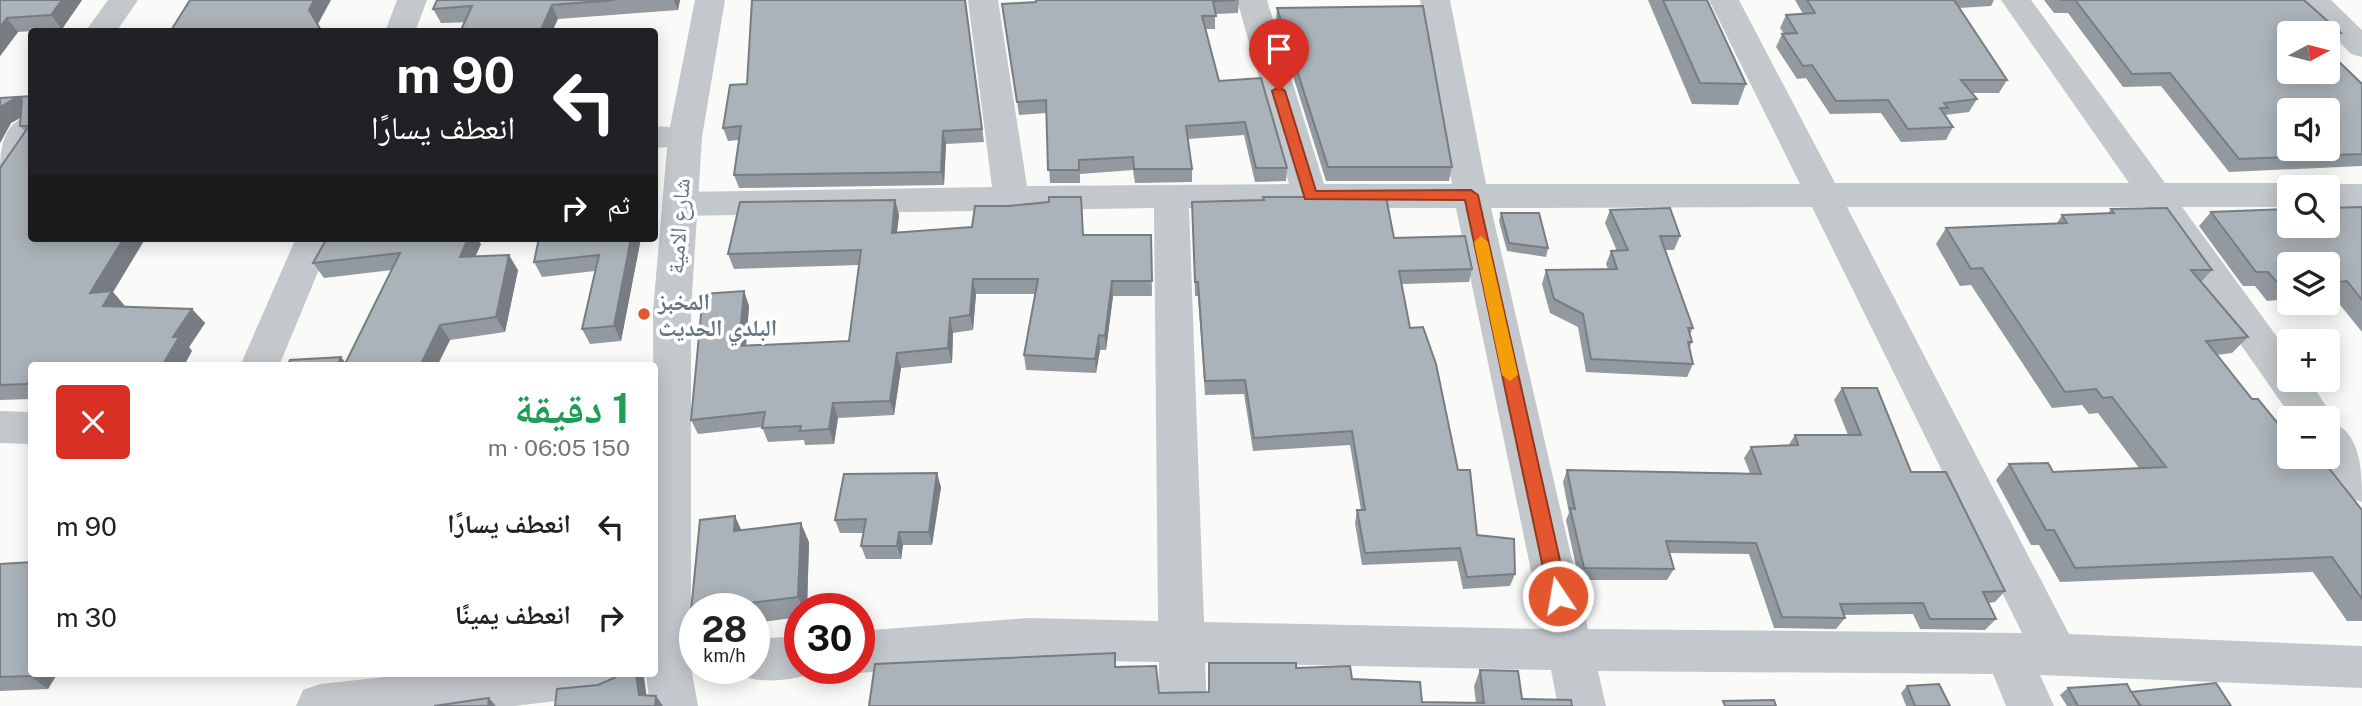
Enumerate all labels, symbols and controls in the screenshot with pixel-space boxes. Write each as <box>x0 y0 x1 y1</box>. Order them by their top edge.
pin <box>1249 19 1309 91</box>
north arrow <box>2277 21 2340 84</box>
map controls <box>2277 21 2340 469</box>
icon: arrive <box>1260 30 1298 68</box>
text: 90 m <box>396 46 515 104</box>
icon: left <box>539 56 630 147</box>
button: sound <box>2277 98 2340 161</box>
text: انعطف يسارًا <box>371 109 515 146</box>
button: search <box>2277 175 2340 238</box>
street label: شارع الامية <box>661 177 697 275</box>
icon: right <box>555 189 593 227</box>
text: ثم <box>607 189 630 220</box>
button: layers <box>2277 252 2340 315</box>
place label: المخبز البلدي الحديث <box>657 288 777 346</box>
marker: المخبز البلدي الحديث <box>636 306 652 322</box>
button: + <box>2277 329 2340 392</box>
text: 1 دقيقة <box>514 383 630 432</box>
button: close <box>56 385 130 459</box>
button: − <box>2277 406 2340 469</box>
text: 150 m · 06:05 <box>488 434 630 461</box>
text: انعطف يسارًا <box>447 508 571 539</box>
icon: left <box>592 508 630 546</box>
text: 90 m <box>56 511 117 542</box>
position arrow <box>1521 559 1595 633</box>
speed limit sign: 30 <box>784 593 875 684</box>
text: انعطف يمينًا <box>455 599 571 630</box>
icon: right <box>592 599 630 637</box>
text: 30 m <box>56 602 117 633</box>
text: 28 <box>702 609 747 650</box>
text: km/h <box>703 645 746 666</box>

